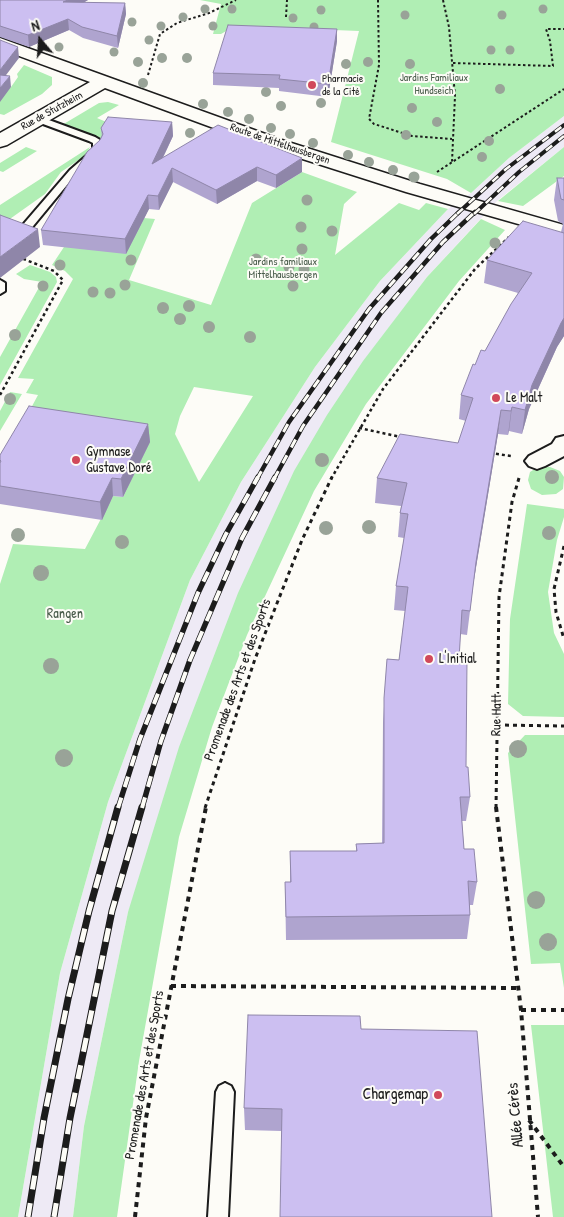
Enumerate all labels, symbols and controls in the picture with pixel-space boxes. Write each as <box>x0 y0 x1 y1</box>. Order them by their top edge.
north arrow <box>15 15 65 65</box>
text: N <box>29 15 42 35</box>
park label: Jardins Familiaux Hundseich <box>400 71 468 97</box>
place label: Pharmacie de la Cité <box>322 72 363 98</box>
marker: Pharmacie de la Cité <box>306 79 318 91</box>
street label: Rue de Stutzheim <box>19 89 85 133</box>
street label: Route de Mittelhausbergen <box>228 121 332 167</box>
park label: Jardins familiaux Mittelhausbergen <box>249 255 317 281</box>
place label: Le Malt <box>506 390 542 406</box>
marker: Le Malt <box>490 392 502 404</box>
place label: Gymnase Gustave Doré <box>86 444 152 477</box>
marker: Gymnase Gustave Doré <box>70 454 82 466</box>
street label: Promenade des Arts et des Sports <box>201 597 275 763</box>
park label: Rangen <box>47 606 83 622</box>
place label: L'Initial <box>439 651 476 667</box>
marker: L'Initial <box>423 653 435 665</box>
street label: Rue Hatt <box>488 694 506 736</box>
street label: Promenade des Arts et des Sports <box>122 989 168 1161</box>
street label: Allée Cérès <box>504 1082 528 1148</box>
place label: Chargemap <box>363 1085 428 1105</box>
marker: Chargemap <box>432 1089 444 1101</box>

